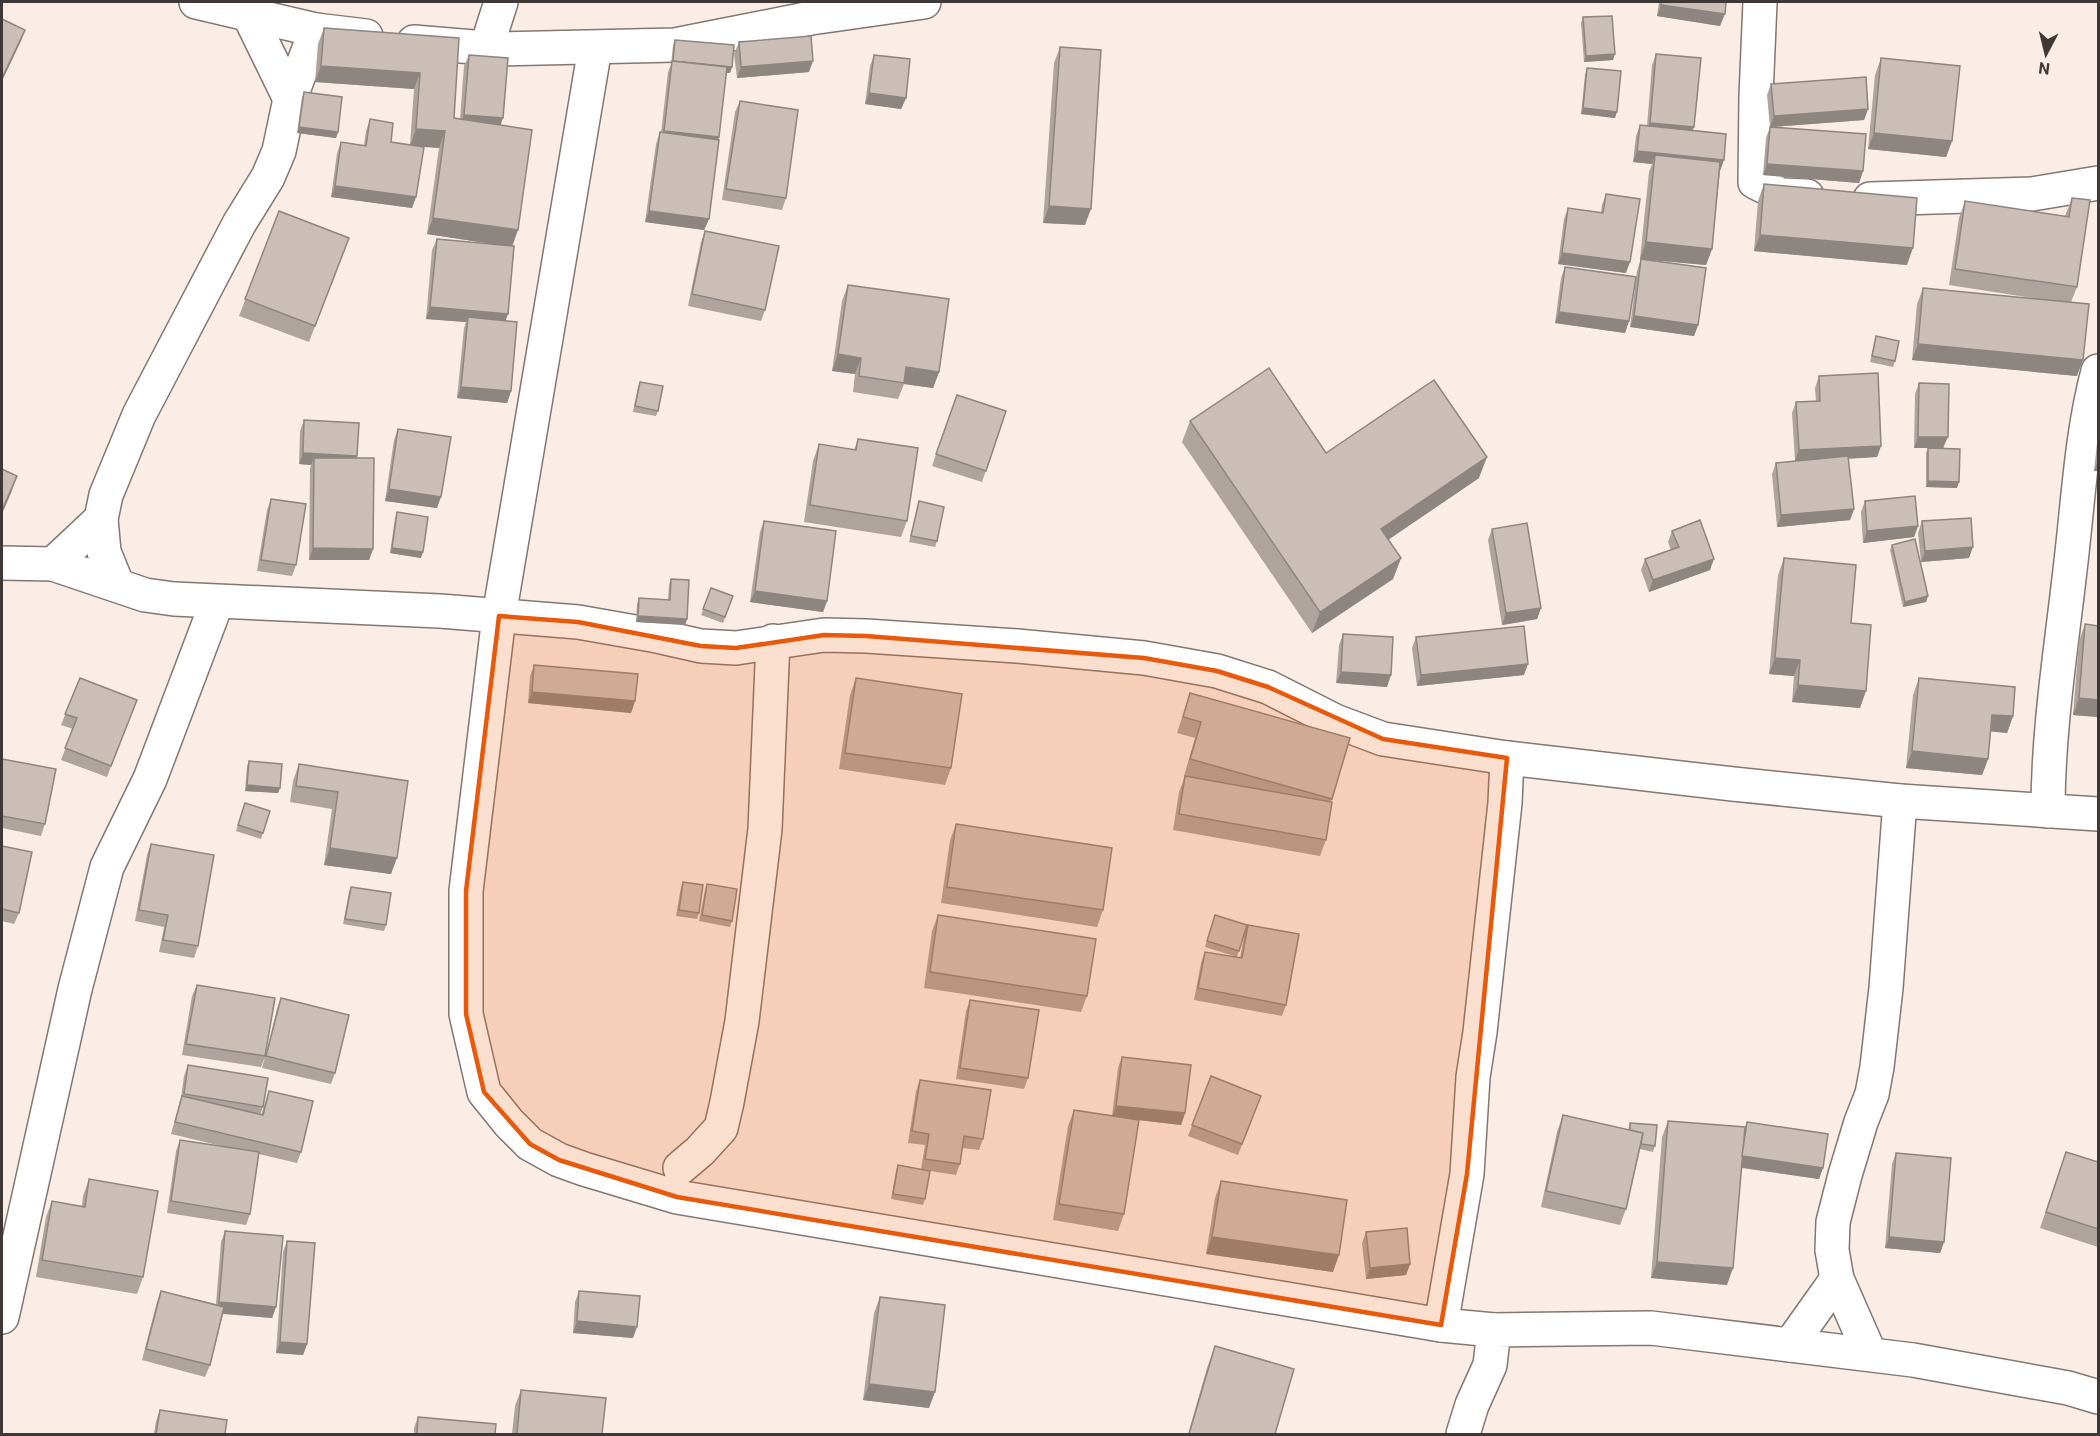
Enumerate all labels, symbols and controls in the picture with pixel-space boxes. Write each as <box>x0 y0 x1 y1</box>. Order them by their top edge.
north arrow <box>2016 24 2076 84</box>
text: N <box>2037 58 2051 79</box>

